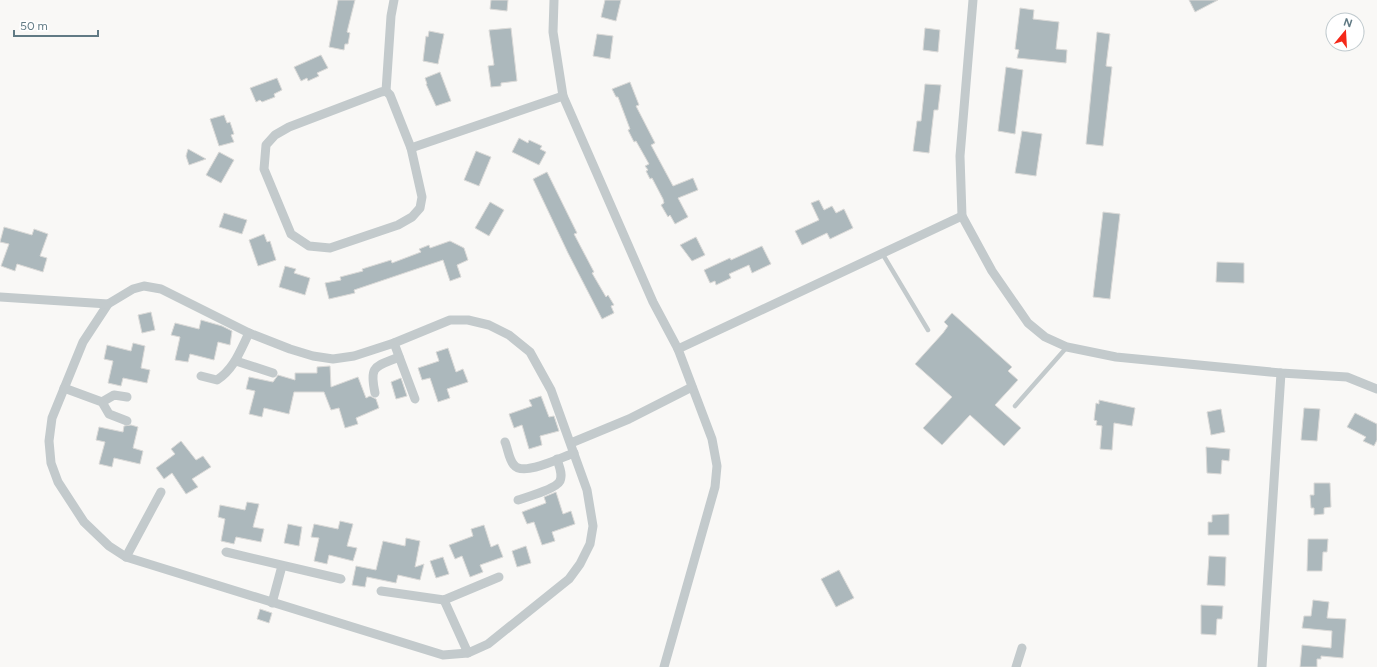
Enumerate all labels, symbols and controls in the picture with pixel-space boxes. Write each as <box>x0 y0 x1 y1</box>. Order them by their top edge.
scale bar <box>14 12 98 38</box>
north arrow <box>1325 12 1365 52</box>
text: N <box>1342 15 1354 30</box>
text: 50 m <box>20 19 48 33</box>

